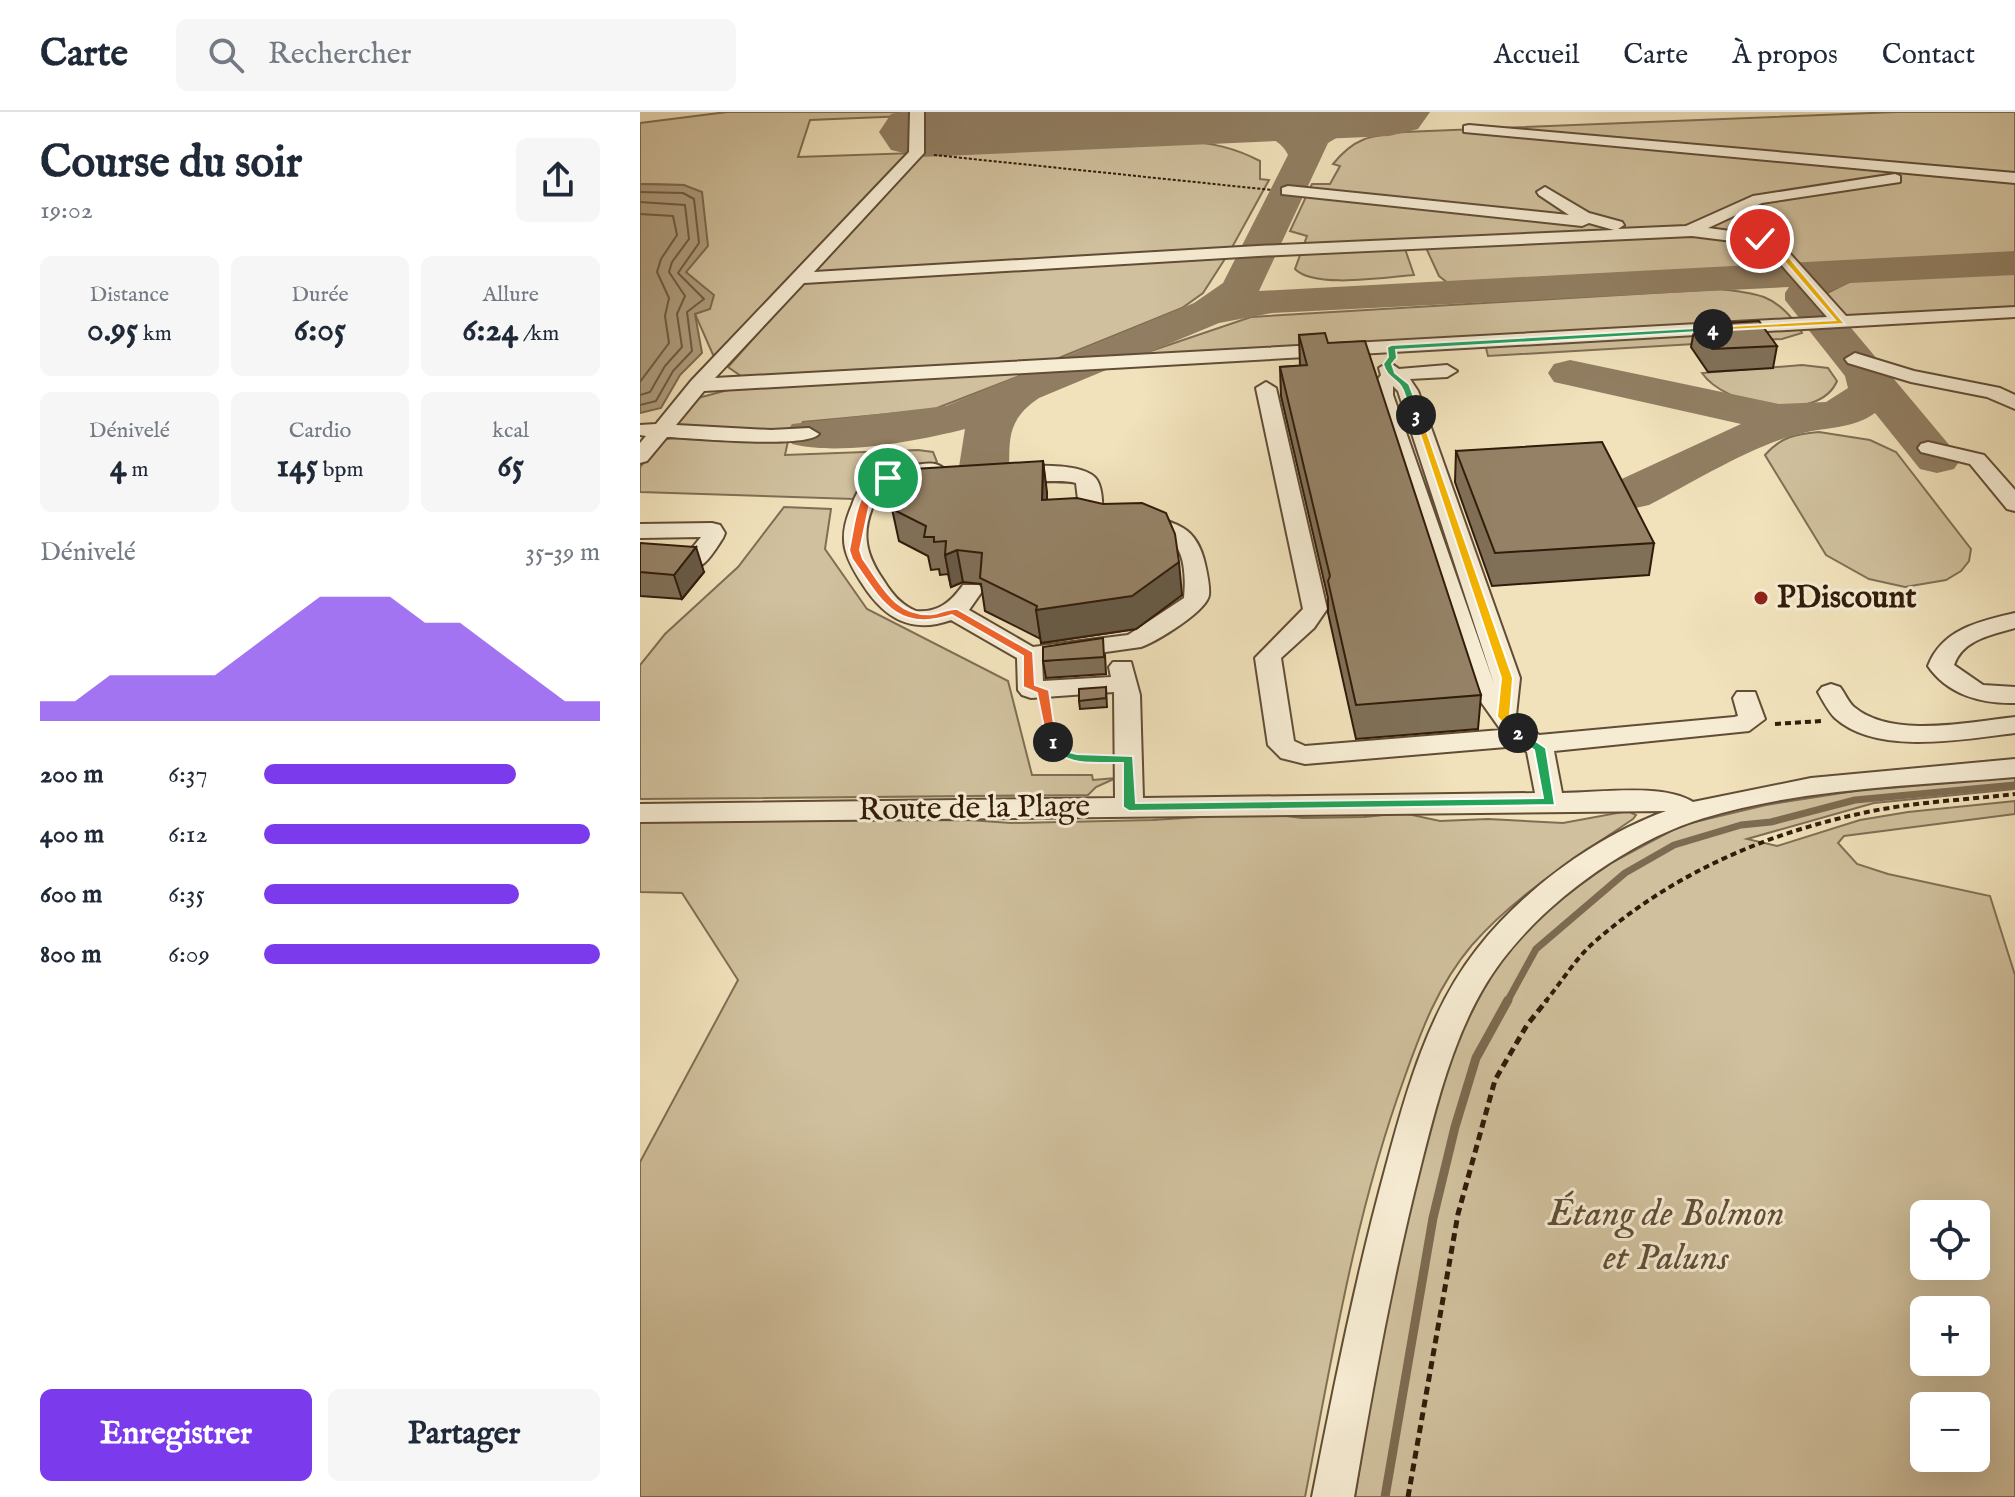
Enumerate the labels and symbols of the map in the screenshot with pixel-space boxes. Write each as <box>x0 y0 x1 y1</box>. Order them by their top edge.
pin <box>1726 205 1794 273</box>
pin: 4 <box>1693 309 1733 349</box>
pin: 3 <box>1396 395 1436 435</box>
pin <box>854 444 922 512</box>
place label: PDiscount <box>1777 578 1916 619</box>
marker: PDiscount <box>1752 589 1770 607</box>
pin: 2 <box>1498 713 1538 753</box>
pin: 1 <box>1033 722 1073 762</box>
street label: Route de la Plage <box>858 786 1090 832</box>
park label: Étang de Bolmon et Paluns <box>1546 1190 1785 1283</box>

